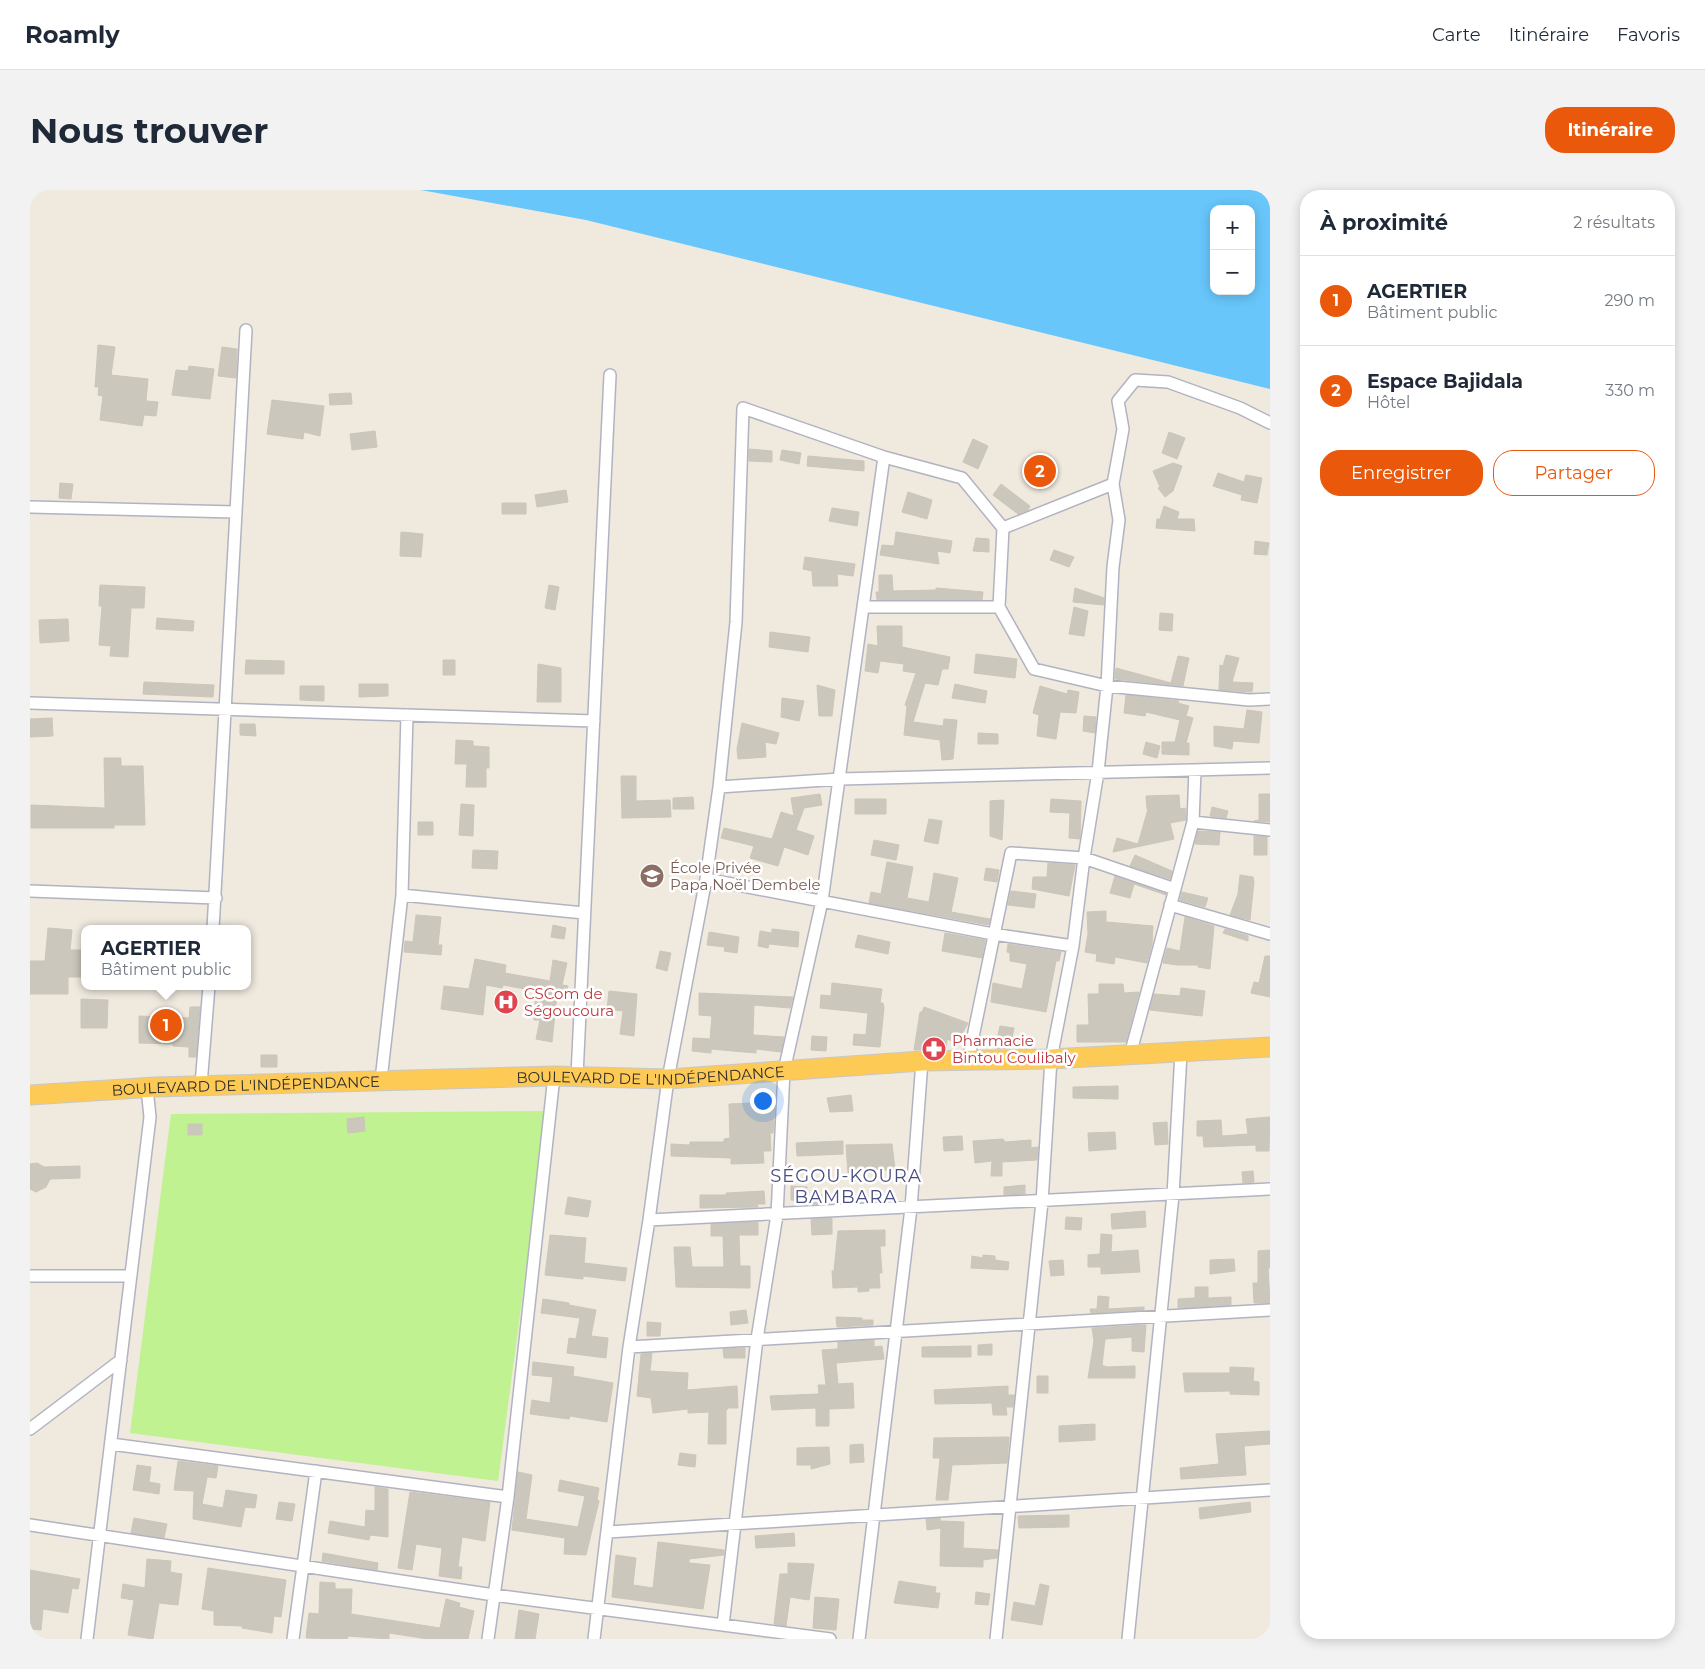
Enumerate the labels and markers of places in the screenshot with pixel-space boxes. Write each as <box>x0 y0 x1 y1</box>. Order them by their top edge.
pin: 2 <box>1024 452 1056 490</box>
place label: École Privée Papa Noël Dembele <box>670 858 821 894</box>
school or university icon: École Privée Papa Noël Dembele <box>639 863 665 889</box>
place label: CSCom de Ségoucoura <box>524 984 614 1020</box>
hospital icon: CSCom de Ségoucoura <box>493 989 519 1015</box>
pin: 1 <box>150 1006 182 1044</box>
place label: Pharmacie Bintou Coulibaly <box>952 1031 1076 1067</box>
pharmacy icon: Pharmacie Bintou Coulibaly <box>921 1036 947 1062</box>

